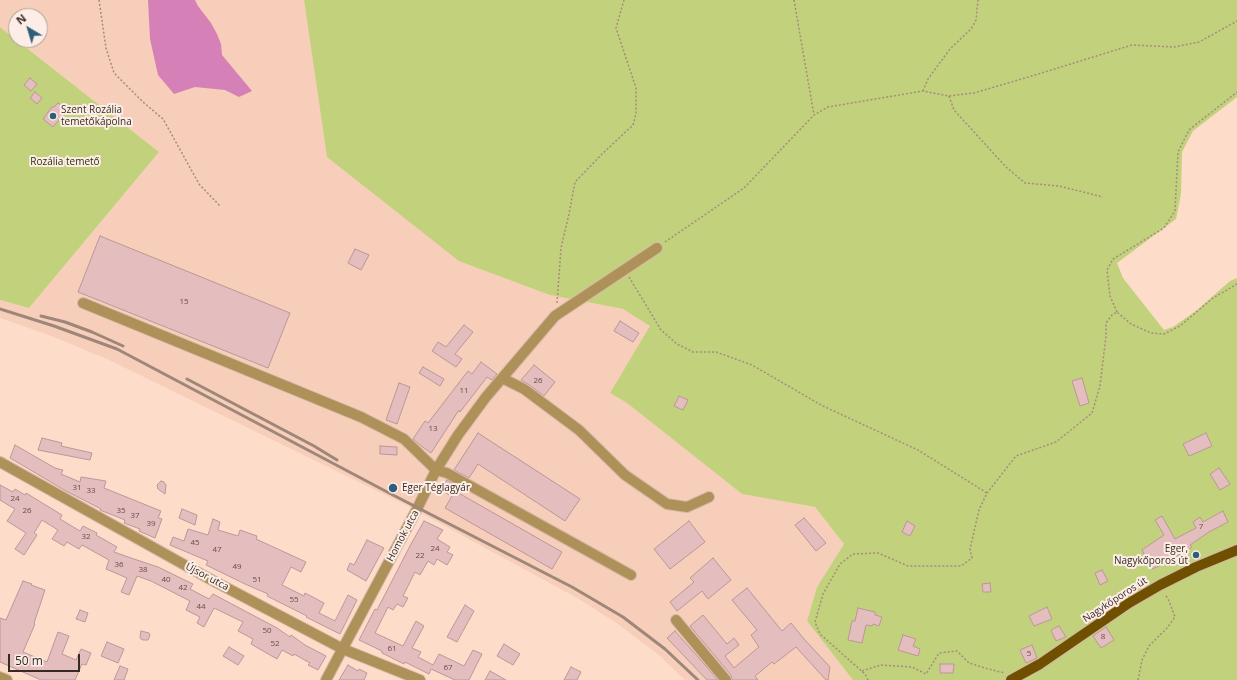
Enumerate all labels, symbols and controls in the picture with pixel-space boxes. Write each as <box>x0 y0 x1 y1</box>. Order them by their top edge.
north arrow <box>8 8 48 48</box>
text: N <box>13 10 29 28</box>
place label: Szent Rozália temetőkápolna <box>61 104 132 128</box>
marker: Szent Rozália temetőkápolna <box>48 111 58 121</box>
park label: Rozália temető <box>30 156 100 168</box>
house number: 15 <box>179 297 189 307</box>
house number: 26 <box>533 376 543 386</box>
house number: 11 <box>459 386 469 396</box>
house number: 13 <box>428 424 438 434</box>
marker: Eger Téglagyár <box>387 482 399 494</box>
place label: Eger Téglagyár <box>402 482 470 494</box>
house number: 31 <box>72 483 82 493</box>
house number: 33 <box>86 486 96 496</box>
house number: 24 <box>10 494 20 504</box>
house number: 26 <box>22 506 32 516</box>
house number: 35 <box>116 506 126 516</box>
street label: Homok utca <box>384 508 422 564</box>
house number: 37 <box>130 511 140 521</box>
house number: 39 <box>146 519 156 529</box>
house number: 7 <box>1199 522 1203 532</box>
house number: 32 <box>81 532 91 542</box>
house number: 45 <box>190 538 200 548</box>
place label: Eger, Nagykőporos út <box>1114 543 1188 566</box>
house number: 24 <box>430 544 440 554</box>
house number: 47 <box>212 545 222 555</box>
marker: Eger, Nagykőporos út <box>1191 550 1201 560</box>
house number: 22 <box>415 551 425 561</box>
house number: 36 <box>114 560 124 570</box>
street label: Újsor utca <box>183 561 231 593</box>
house number: 49 <box>232 562 242 572</box>
house number: 38 <box>138 565 148 575</box>
house number: 40 <box>161 575 171 585</box>
house number: 51 <box>252 575 262 585</box>
street label: Nagykőporos út <box>1081 575 1149 625</box>
house number: 42 <box>178 583 188 593</box>
house number: 55 <box>289 595 299 605</box>
house number: 44 <box>196 602 206 612</box>
house number: 50 <box>262 626 272 636</box>
house number: 8 <box>1101 632 1105 642</box>
house number: 52 <box>270 639 280 649</box>
house number: 61 <box>387 644 397 654</box>
scale bar <box>10 646 82 672</box>
house number: 5 <box>1027 649 1031 659</box>
text: 50 m <box>15 652 43 669</box>
house number: 67 <box>443 663 453 673</box>

